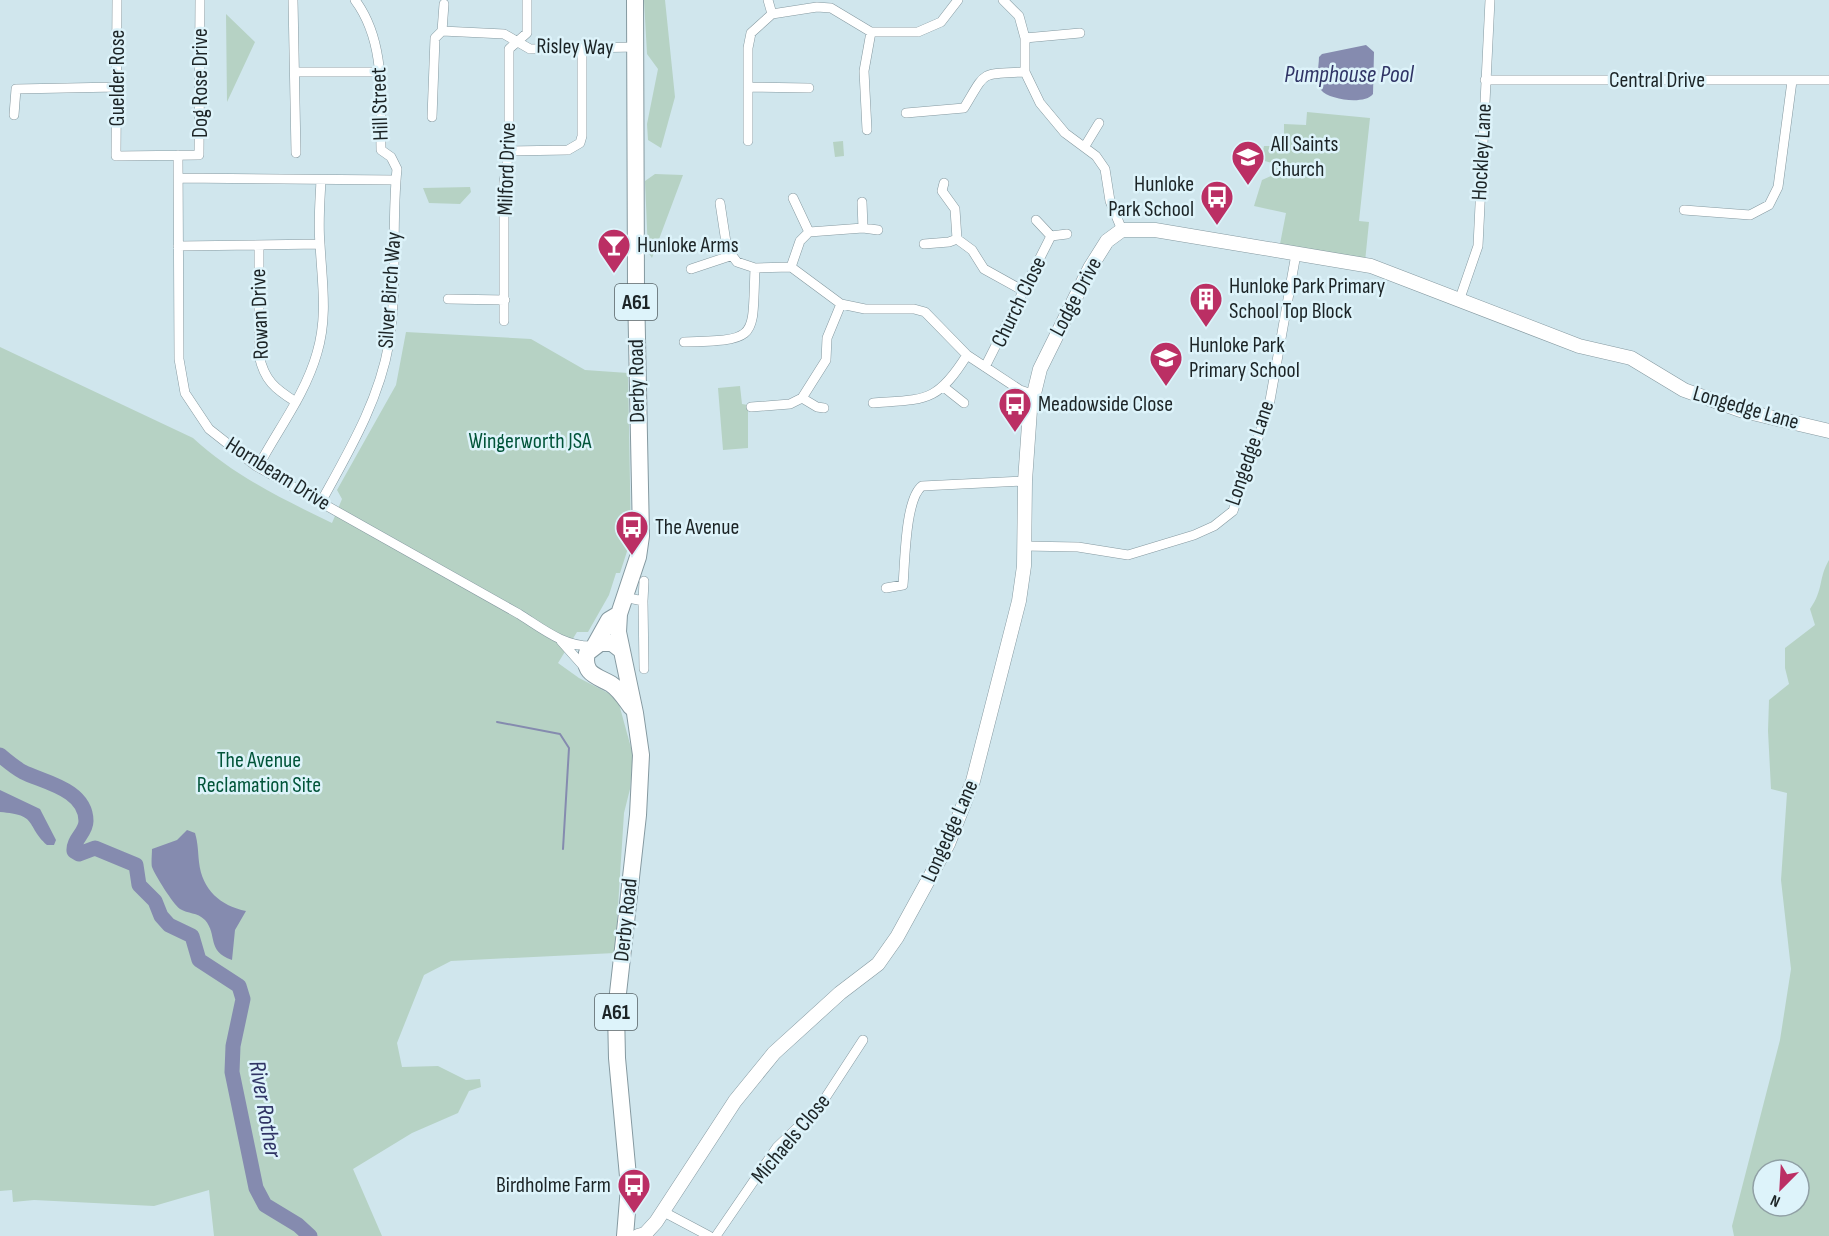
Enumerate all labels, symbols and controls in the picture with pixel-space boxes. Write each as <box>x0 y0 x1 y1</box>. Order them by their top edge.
street label: Dog Rose Drive <box>187 28 214 138</box>
street label: Guelder Rose <box>104 30 131 126</box>
street label: Risley Way <box>536 33 614 61</box>
water label: Pumphouse Pool <box>1284 60 1414 89</box>
street label: Hill Street <box>365 67 395 141</box>
street label: Central Drive <box>1609 67 1705 94</box>
street label: Hockley Lane <box>1466 103 1498 201</box>
street label: Milford Drive <box>492 122 522 216</box>
place label: All Saints Church <box>1270 131 1338 183</box>
school or university icon: All Saints Church <box>1230 139 1266 186</box>
place label: Hunloke Park School <box>1108 171 1194 223</box>
bus stop icon: Hunloke Park School <box>1199 179 1235 226</box>
bar icon: Hunloke Arms <box>596 227 632 274</box>
street label: Silver Birch Way <box>372 230 408 349</box>
place label: Hunloke Arms <box>637 232 739 259</box>
street label: Church Close <box>985 252 1053 352</box>
street label: Lodge Drive <box>1044 253 1108 341</box>
street label: Rowan Drive <box>245 268 275 360</box>
place label: Hunloke Park Primary School Top Block <box>1229 273 1386 325</box>
building icon: Hunloke Park Primary School Top Block <box>1188 281 1224 328</box>
road number: A61 <box>615 284 657 320</box>
place label: Hunloke Park Primary School <box>1189 332 1300 384</box>
street label: Derby Road <box>623 339 651 423</box>
school or university icon: Hunloke Park Primary School <box>1148 340 1184 387</box>
street label: Longedge Lane <box>1690 380 1802 436</box>
bus stop icon: Meadowside Close <box>997 386 1033 433</box>
place label: Meadowside Close <box>1038 391 1173 418</box>
street label: Longedge Lane <box>1219 397 1281 509</box>
park label: Wingerworth JSA <box>469 428 592 455</box>
street label: Hornbeam Drive <box>221 431 335 517</box>
bus stop icon: The Avenue <box>614 509 650 556</box>
place label: The Avenue <box>655 514 739 541</box>
park label: The Avenue Reclamation Site <box>197 747 321 799</box>
street label: Longedge Lane <box>915 776 985 886</box>
street label: Derby Road <box>608 877 644 963</box>
road number: A61 <box>595 994 637 1030</box>
water label: River Rother <box>242 1058 288 1161</box>
street label: Michaels Close <box>746 1089 836 1189</box>
north arrow <box>1751 1158 1811 1218</box>
bus stop icon: Birdholme Farm <box>616 1167 652 1214</box>
place label: Birdholme Farm <box>496 1172 611 1199</box>
text: N <box>1768 1190 1783 1211</box>

